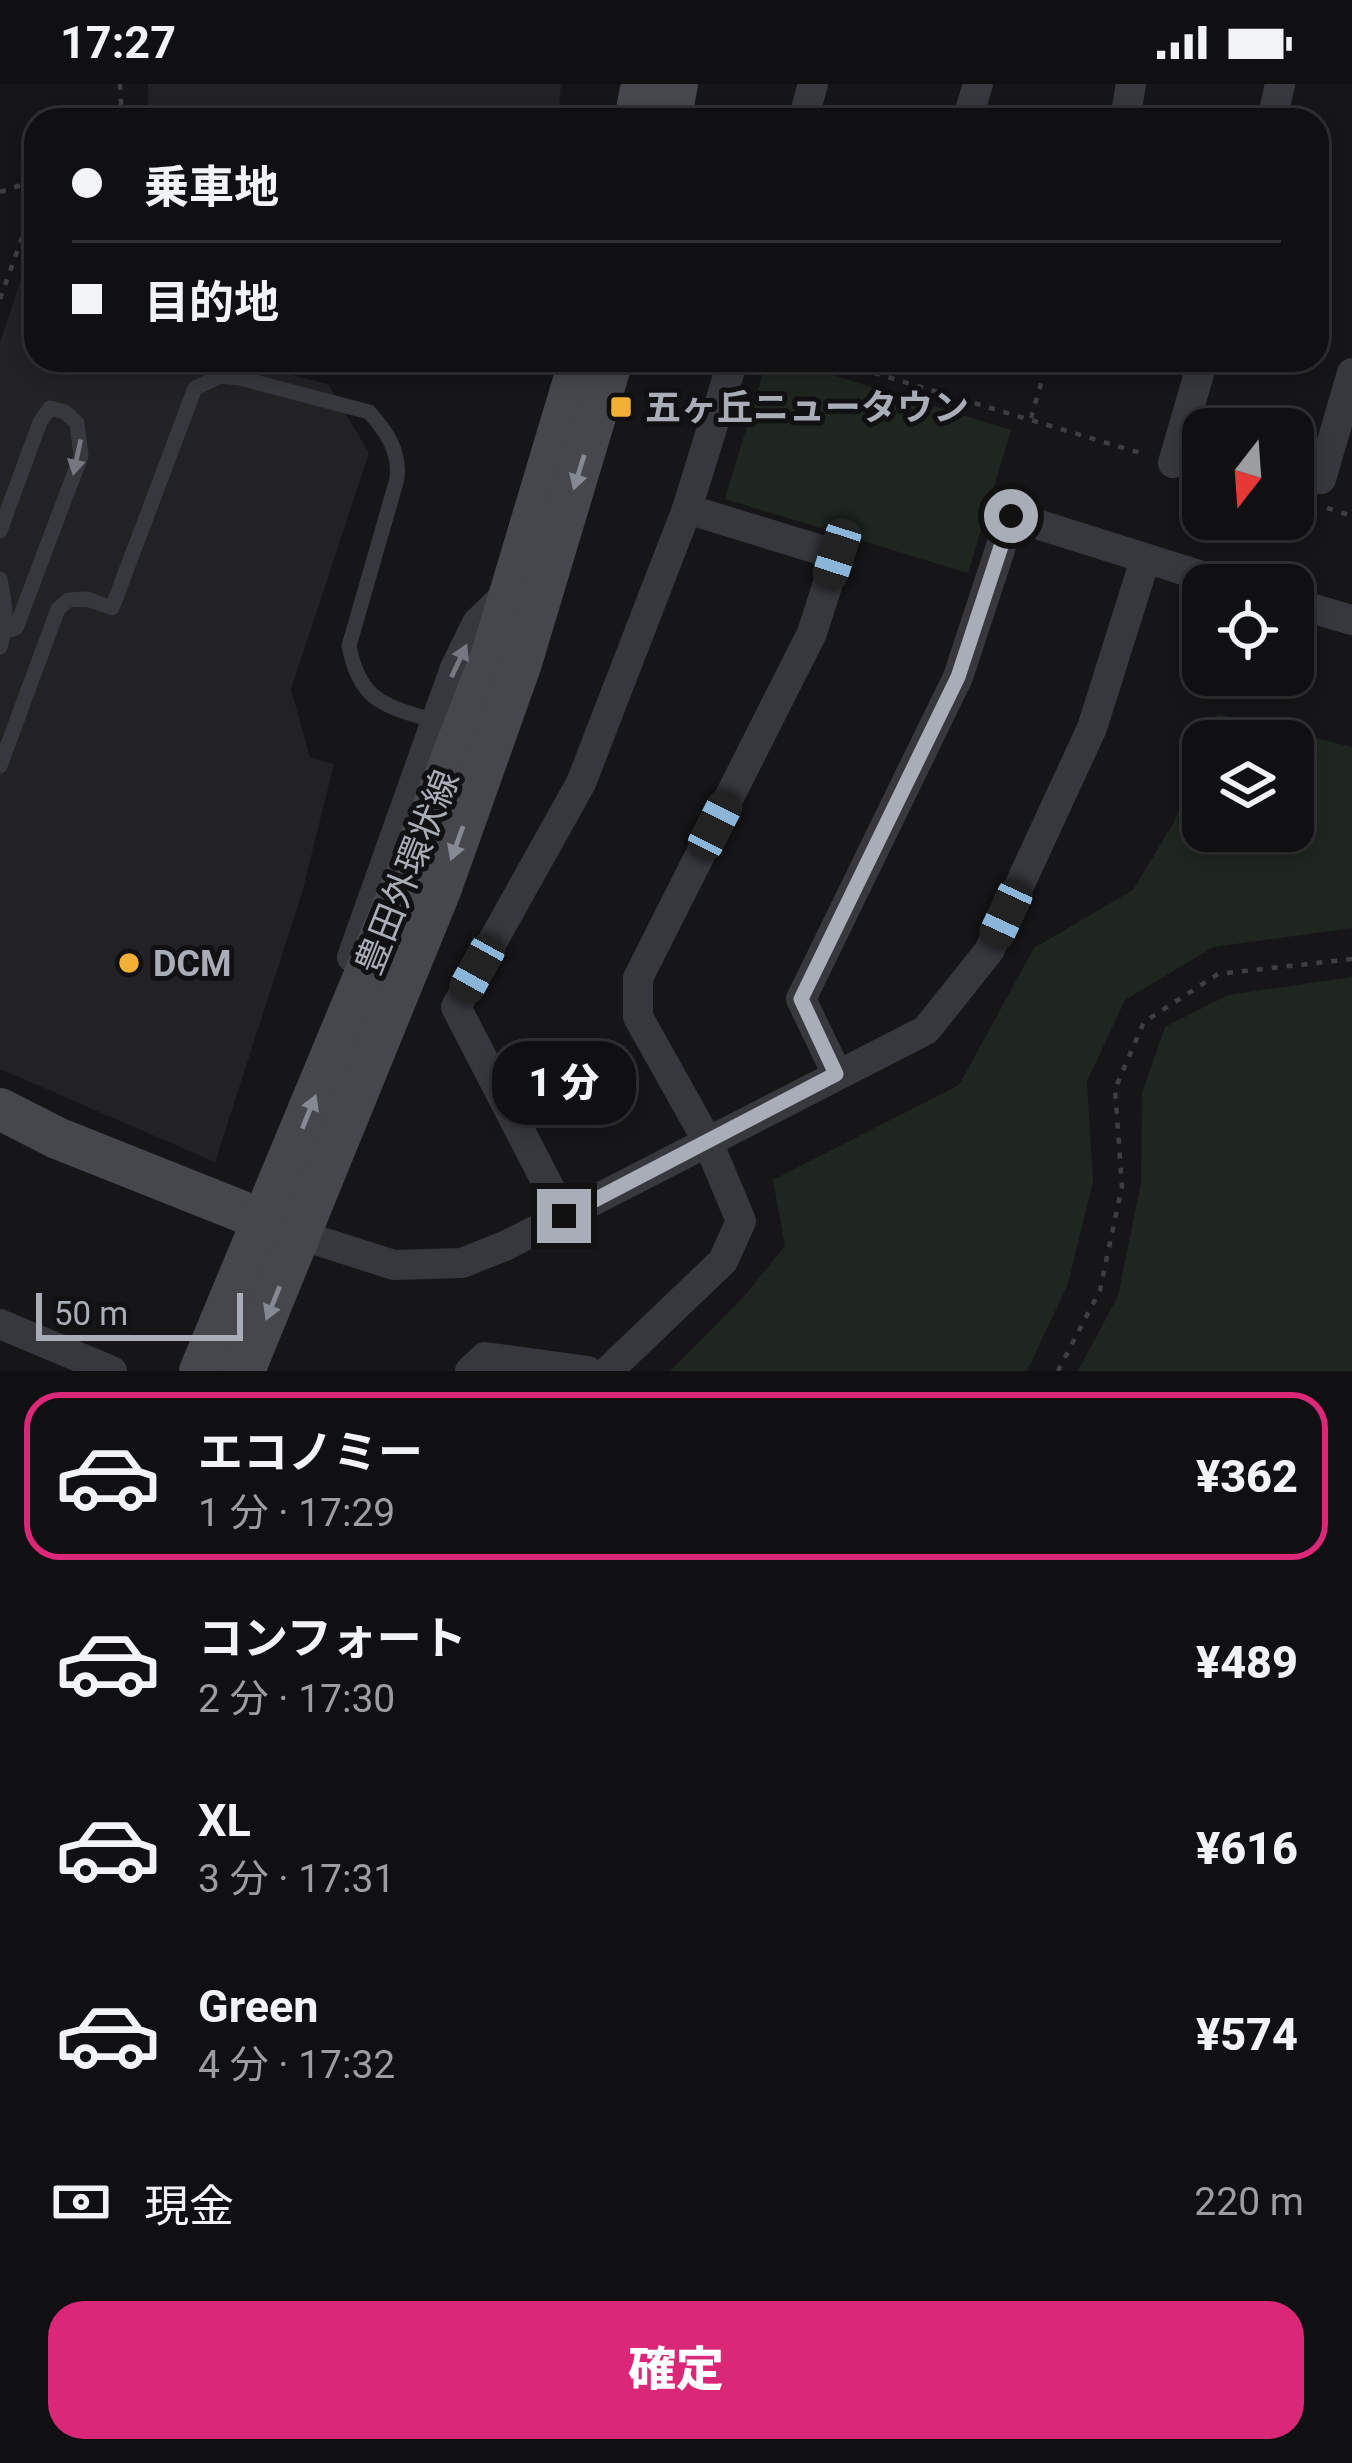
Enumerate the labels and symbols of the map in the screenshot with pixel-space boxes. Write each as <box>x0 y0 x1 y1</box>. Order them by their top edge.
place label: 五ヶ丘ニュータウン <box>645 387 969 429</box>
marker: 五ヶ丘ニュータウン <box>608 394 634 420</box>
north arrow <box>1182 408 1314 540</box>
one-way arrow <box>67 439 86 476</box>
one-way arrow <box>569 454 587 491</box>
route start <box>984 489 1038 543</box>
car <box>809 514 865 594</box>
one-way arrow <box>449 643 469 678</box>
street label: 豊田外環状線 <box>348 764 468 980</box>
car <box>683 785 747 865</box>
one-way arrow <box>447 825 465 861</box>
car <box>974 874 1038 954</box>
car <box>444 929 510 1009</box>
place label: DCM <box>153 943 231 985</box>
marker: DCM <box>116 950 142 976</box>
callout: 1 分 <box>492 1042 636 1126</box>
one-way arrow <box>300 1094 319 1130</box>
route end <box>537 1189 591 1243</box>
one-way arrow <box>263 1286 282 1322</box>
scale bar <box>36 1287 243 1340</box>

